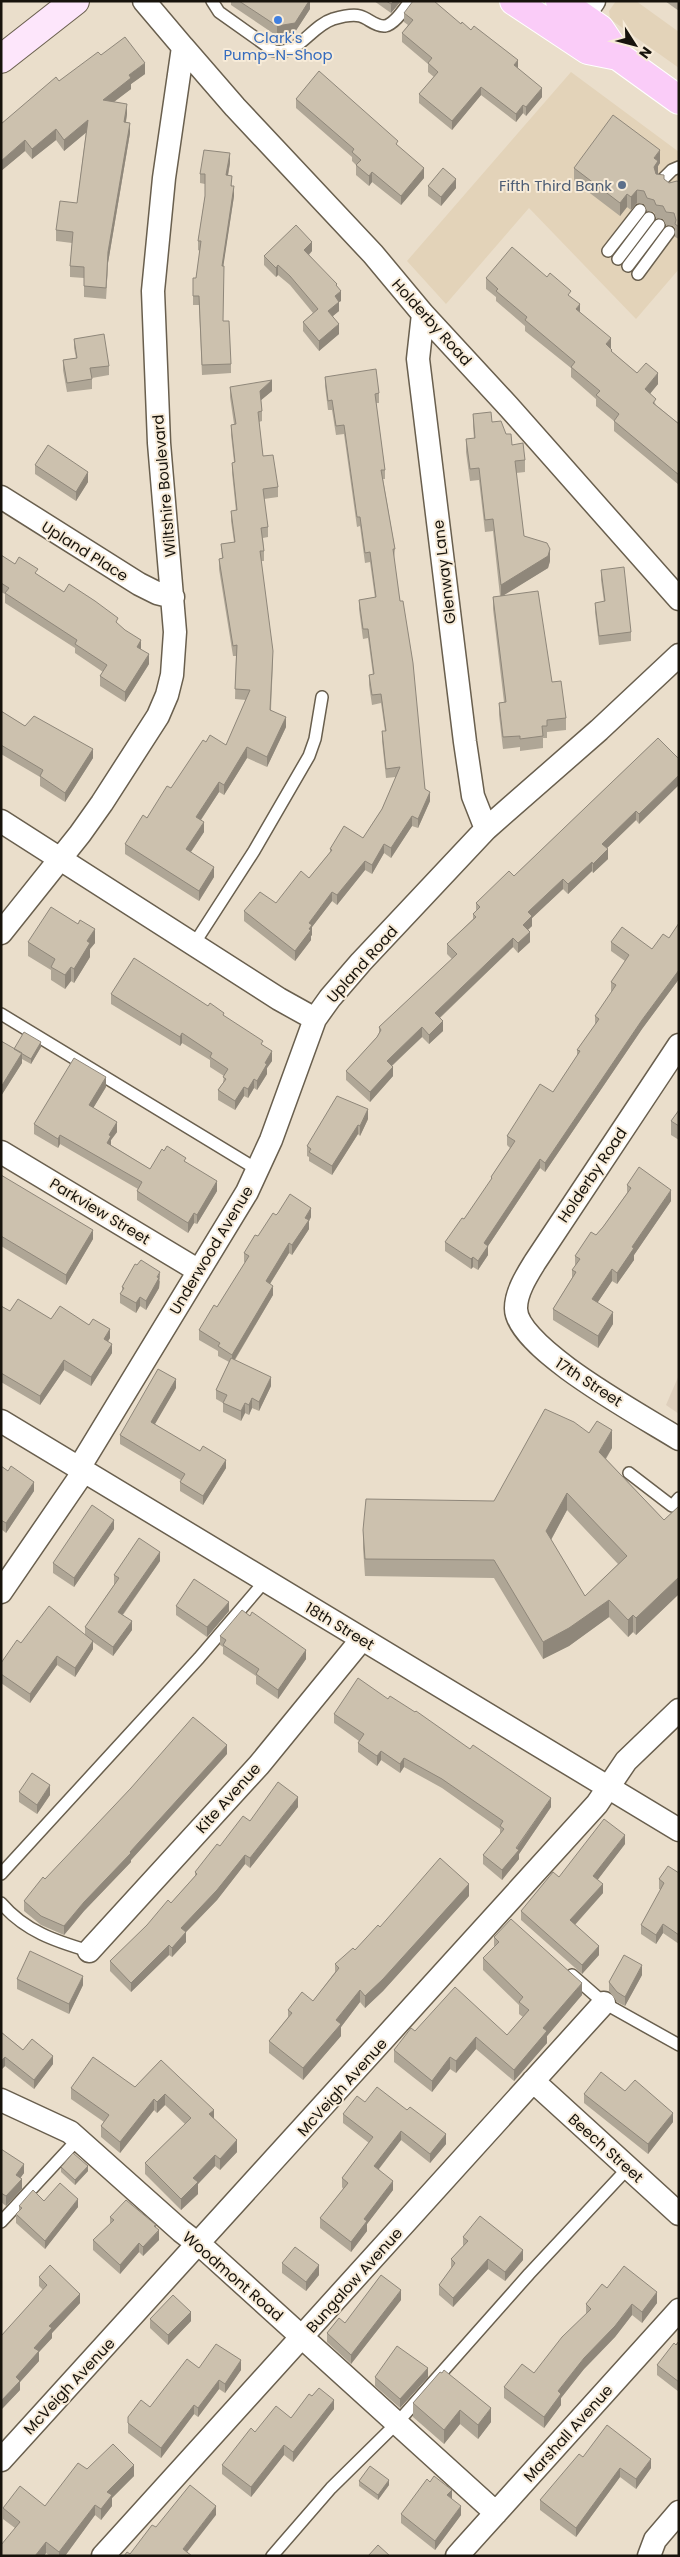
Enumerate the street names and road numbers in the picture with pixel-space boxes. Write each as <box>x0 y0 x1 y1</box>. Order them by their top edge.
street label: Holderby Road <box>387 274 477 370</box>
street label: Wiltshire Boulevard <box>147 414 181 558</box>
street label: Upland Place <box>38 516 132 586</box>
street label: Glenway Lane <box>427 519 461 625</box>
street label: Upland Road <box>322 921 402 1007</box>
street label: Holderby Road <box>552 1123 632 1227</box>
street label: Parkview Street <box>46 1173 154 1249</box>
street label: Underwood Avenue <box>164 1182 258 1318</box>
street label: 17th Street <box>551 1353 627 1411</box>
street label: 18th Street <box>301 1597 379 1655</box>
street label: Kite Avenue <box>191 1758 265 1838</box>
street label: McVeigh Avenue <box>292 2033 392 2141</box>
street label: Beech Street <box>564 2109 648 2187</box>
street label: Bungalow Avenue <box>301 2223 407 2337</box>
street label: Woodmont Road <box>178 2226 288 2326</box>
street label: McVeigh Avenue <box>19 2333 119 2439</box>
street label: Marshall Avenue <box>519 2380 617 2486</box>

